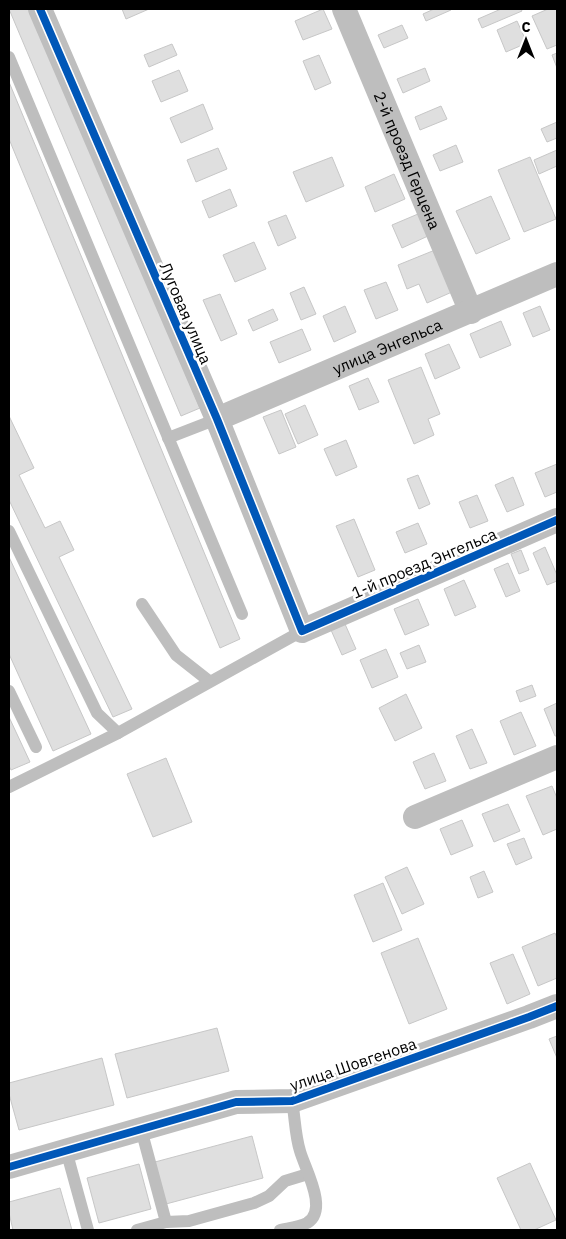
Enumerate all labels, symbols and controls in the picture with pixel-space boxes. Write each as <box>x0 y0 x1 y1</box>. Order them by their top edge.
north arrow <box>501 15 551 65</box>
text: С <box>521 18 531 36</box>
street label: 2-й проезд Герцена <box>370 88 445 233</box>
street label: Луговая улица <box>156 259 217 367</box>
street label: улица Энгельса <box>329 314 445 379</box>
street label: 1-й проезд Энгельса <box>348 523 500 603</box>
street label: улица Шовгенова <box>287 1033 419 1095</box>

